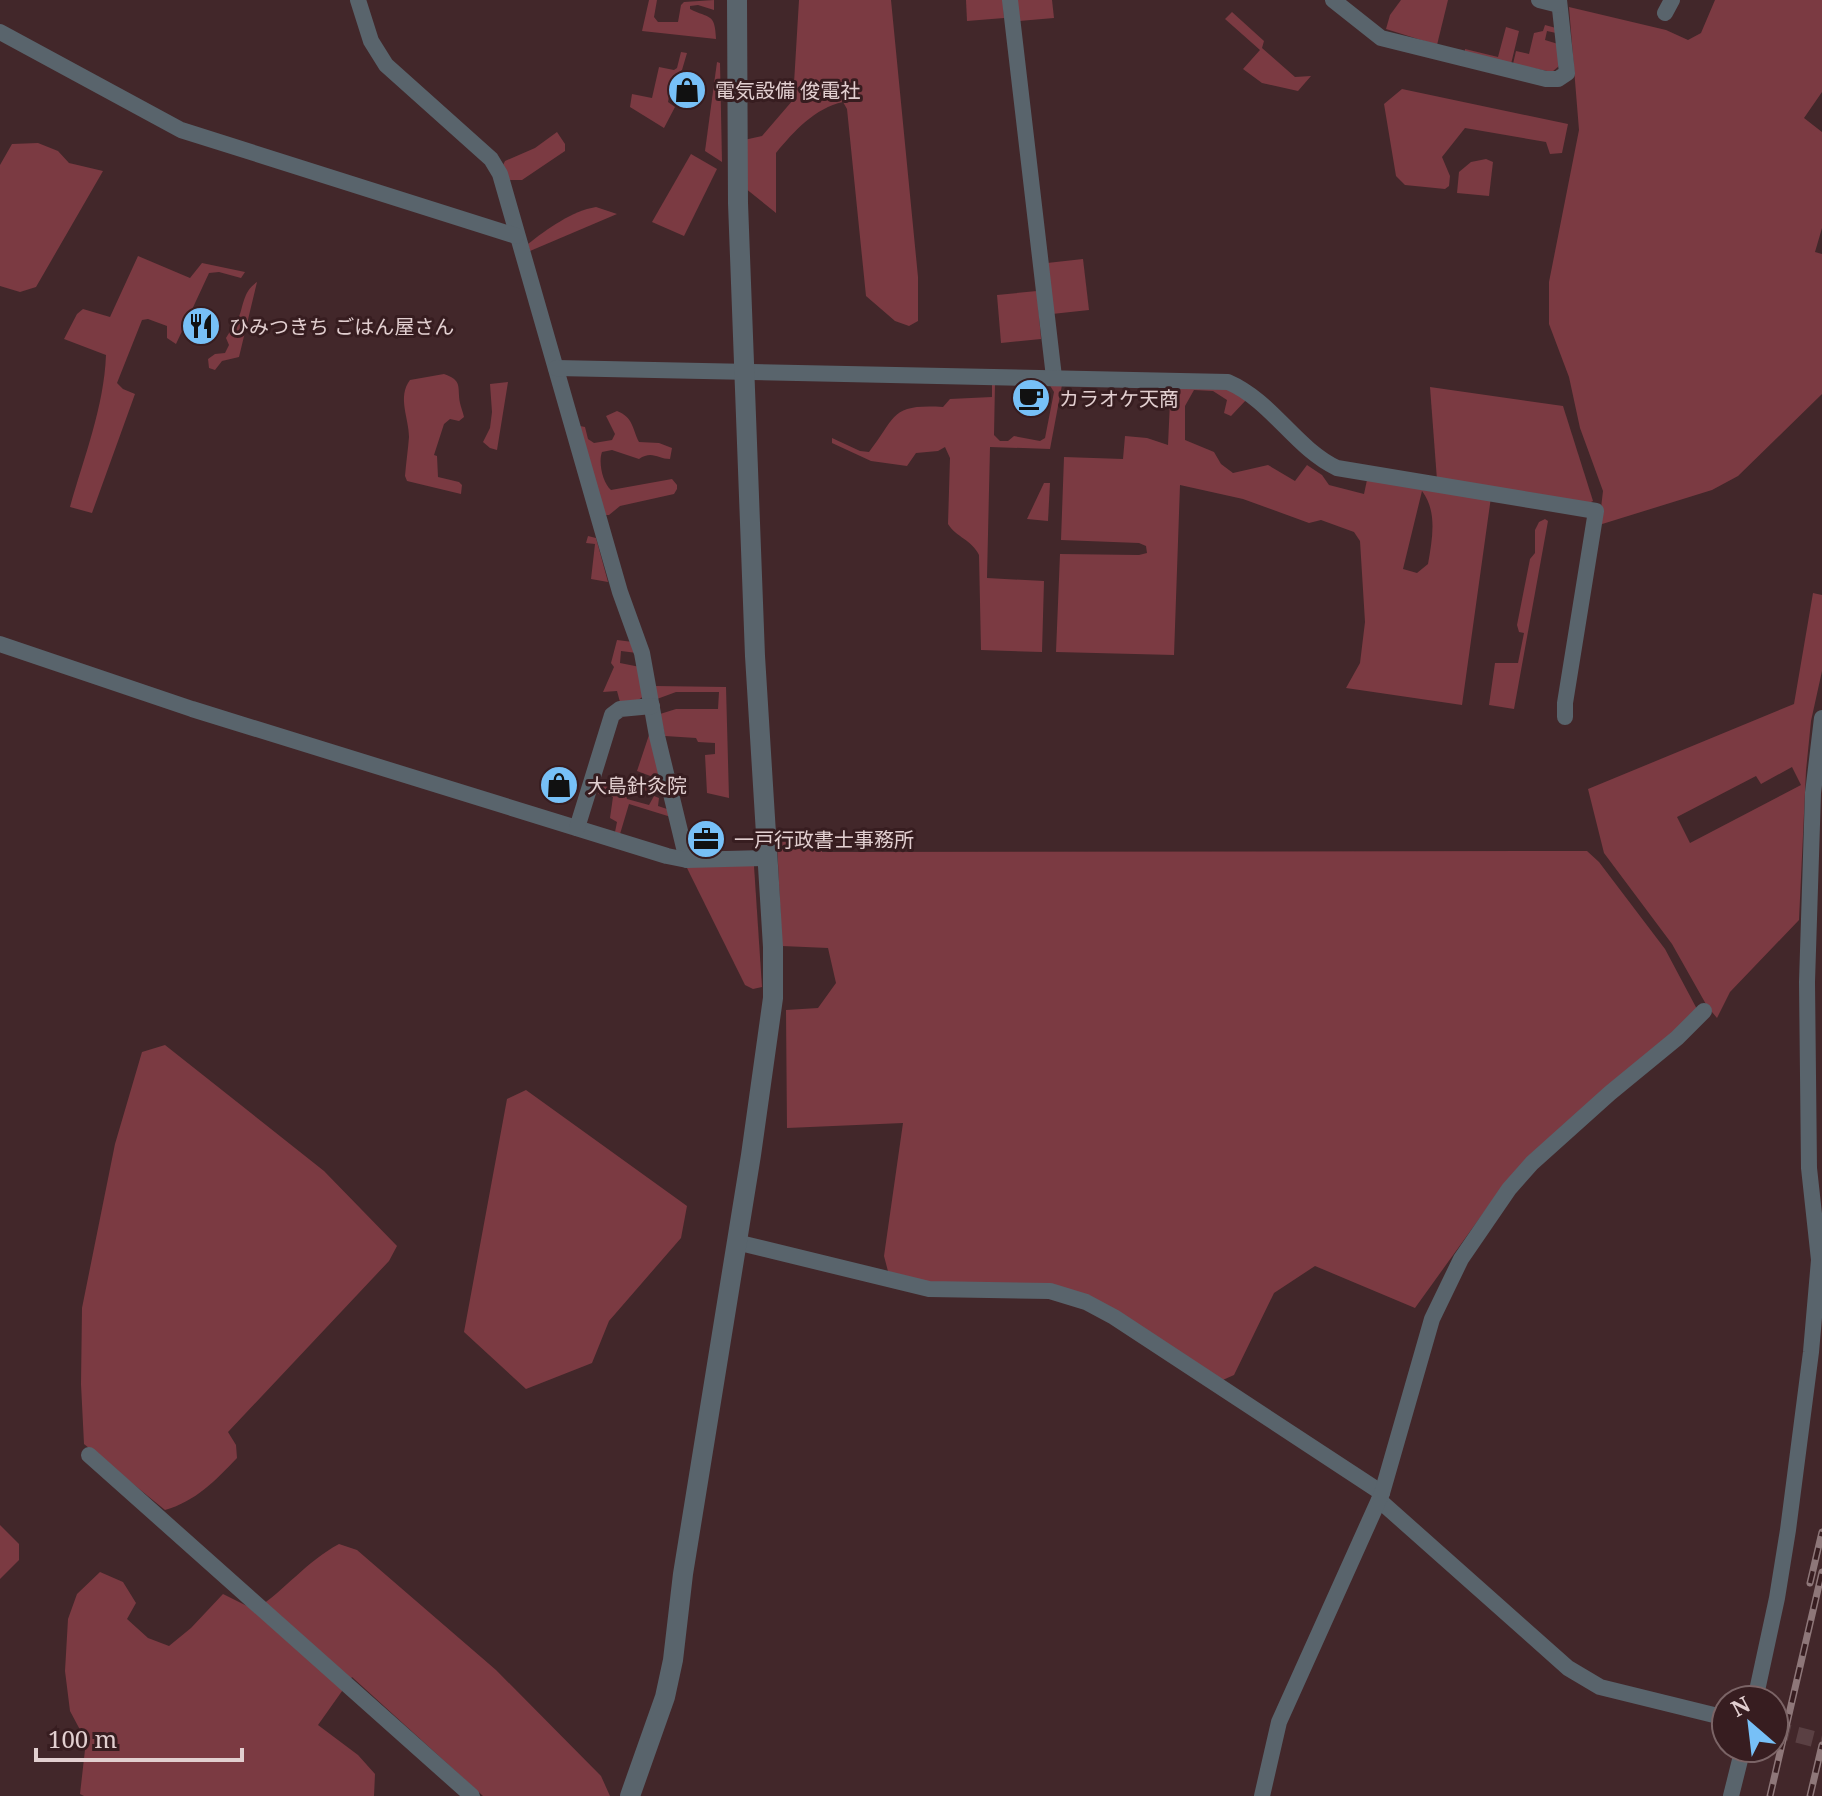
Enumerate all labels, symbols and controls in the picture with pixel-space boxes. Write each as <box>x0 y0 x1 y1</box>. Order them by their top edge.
shop icon: 電気設備 俊電社 <box>666 69 708 111</box>
place label: 電気設備 俊電社 <box>715 77 860 104</box>
restaurant icon: ひみつきち ごはん屋さん <box>180 305 222 347</box>
place label: ひみつきち ごはん屋さん <box>229 313 454 340</box>
cafe icon: カラオケ天商 <box>1010 377 1052 419</box>
place label: カラオケ天商 <box>1059 385 1179 412</box>
shop icon: 大島針灸院 <box>538 764 580 806</box>
place label: 大島針灸院 <box>587 772 687 799</box>
office icon: 一戸行政書士事務所 <box>685 818 727 860</box>
place label: 一戸行政書士事務所 <box>734 826 914 853</box>
north arrow <box>1710 1684 1790 1764</box>
text: N <box>1725 1688 1755 1723</box>
scale bar <box>36 1712 242 1762</box>
text: 100 m <box>48 1722 117 1755</box>

